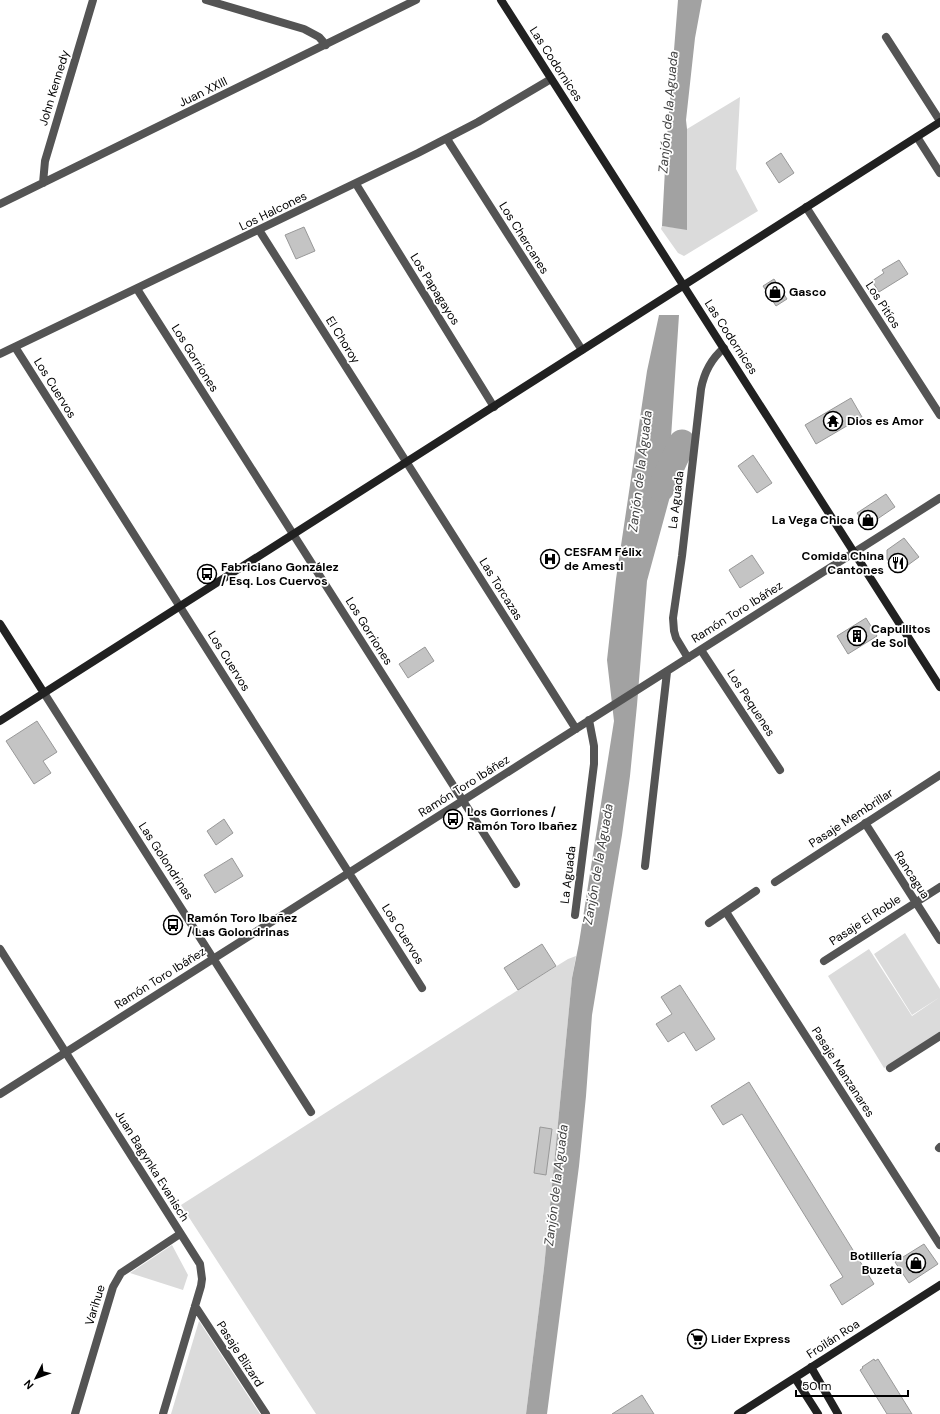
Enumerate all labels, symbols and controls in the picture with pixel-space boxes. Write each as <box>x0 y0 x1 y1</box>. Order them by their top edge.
street label: Las Codornices <box>526 23 586 105</box>
street label: John Kennedy <box>35 48 73 128</box>
water label: Zanjón de la Aguada <box>654 50 682 174</box>
street label: Juan XXIII <box>176 73 230 111</box>
street label: Los Halcones <box>236 188 310 234</box>
street label: Los Chercanes <box>495 199 553 277</box>
street label: Los Papagayos <box>407 250 463 328</box>
street label: Los Pitíos <box>862 279 904 331</box>
shop icon: Gasco <box>764 281 786 303</box>
place label: Gasco <box>789 284 826 300</box>
street label: Las Codornices <box>701 296 761 378</box>
street label: El Choroy <box>322 313 364 367</box>
street label: Los Gorriones <box>168 321 222 395</box>
street label: Los Cuervos <box>30 355 80 421</box>
water label: Zanjón de la Aguada <box>624 409 656 533</box>
temple icon: Dios es Amor <box>822 410 844 432</box>
place label: Dios es Amor <box>847 413 924 429</box>
street label: La Aguada <box>665 470 687 530</box>
shop icon: La Vega Chica <box>857 509 879 531</box>
place label: La Vega Chica <box>772 512 854 528</box>
place label: CESFAM Félix de Amesti <box>564 544 642 574</box>
hospital icon: CESFAM Félix de Amesti <box>539 548 561 570</box>
place label: Comida China Cantones <box>802 548 884 578</box>
restaurant icon: Comida China Cantones <box>887 552 909 574</box>
street label: Las Torcazas <box>476 555 526 623</box>
place label: Fabriciano González / Esq. Los Cuervos <box>221 559 339 589</box>
bus stop icon: Fabriciano González / Esq. Los Cuervos <box>196 563 218 585</box>
street label: Ramón Toro Ibáñez <box>688 577 786 647</box>
street label: Los Gorriones <box>342 594 396 668</box>
place label: Capullitos de Sol <box>871 621 931 651</box>
building icon: Capullitos de Sol <box>846 625 868 647</box>
street label: Los Cuervos <box>204 628 254 694</box>
street label: Los Pequenes <box>723 666 779 740</box>
street label: Ramón Toro Ibáñez <box>415 751 513 821</box>
street label: Pasaje Membrillar <box>806 784 897 851</box>
water label: Zanjón de la Aguada <box>579 802 617 926</box>
place label: Los Gorriones / Ramón Toro Ibañez <box>467 804 577 834</box>
bus stop icon: Los Gorriones / Ramón Toro Ibañez <box>442 808 464 830</box>
street label: Las Golondrinas <box>135 819 197 903</box>
street label: La Aguada <box>557 845 579 905</box>
street label: Rancagua <box>891 848 933 902</box>
street label: Pasaje El Roble <box>826 891 904 949</box>
street label: Los Cuervos <box>378 901 428 967</box>
place label: Ramón Toro Ibañez / Las Golondrinas <box>187 910 297 940</box>
bus stop icon: Ramón Toro Ibañez / Las Golondrinas <box>162 914 184 936</box>
street label: Ramón Toro Ibáñez <box>111 943 209 1013</box>
street label: Pasaje Manzanares <box>808 1024 878 1120</box>
street label: Juan Bagynka Evanisch <box>111 1107 193 1225</box>
water label: Zanjón de la Aguada <box>540 1123 572 1247</box>
place label: Botillería Buzeta <box>850 1248 902 1278</box>
shop icon: Botillería Buzeta <box>905 1252 927 1274</box>
street label: Varihue <box>81 1283 109 1327</box>
street label: Froilán Roa <box>803 1316 863 1362</box>
street label: Pasaje Blizard <box>213 1318 267 1390</box>
supermarket icon: Lider Express <box>686 1328 708 1350</box>
place label: Lider Express <box>711 1331 790 1347</box>
north arrow <box>16 1358 56 1398</box>
scale bar <box>796 1372 908 1398</box>
text: N <box>21 1377 36 1392</box>
text: 50 m <box>802 1378 831 1394</box>

